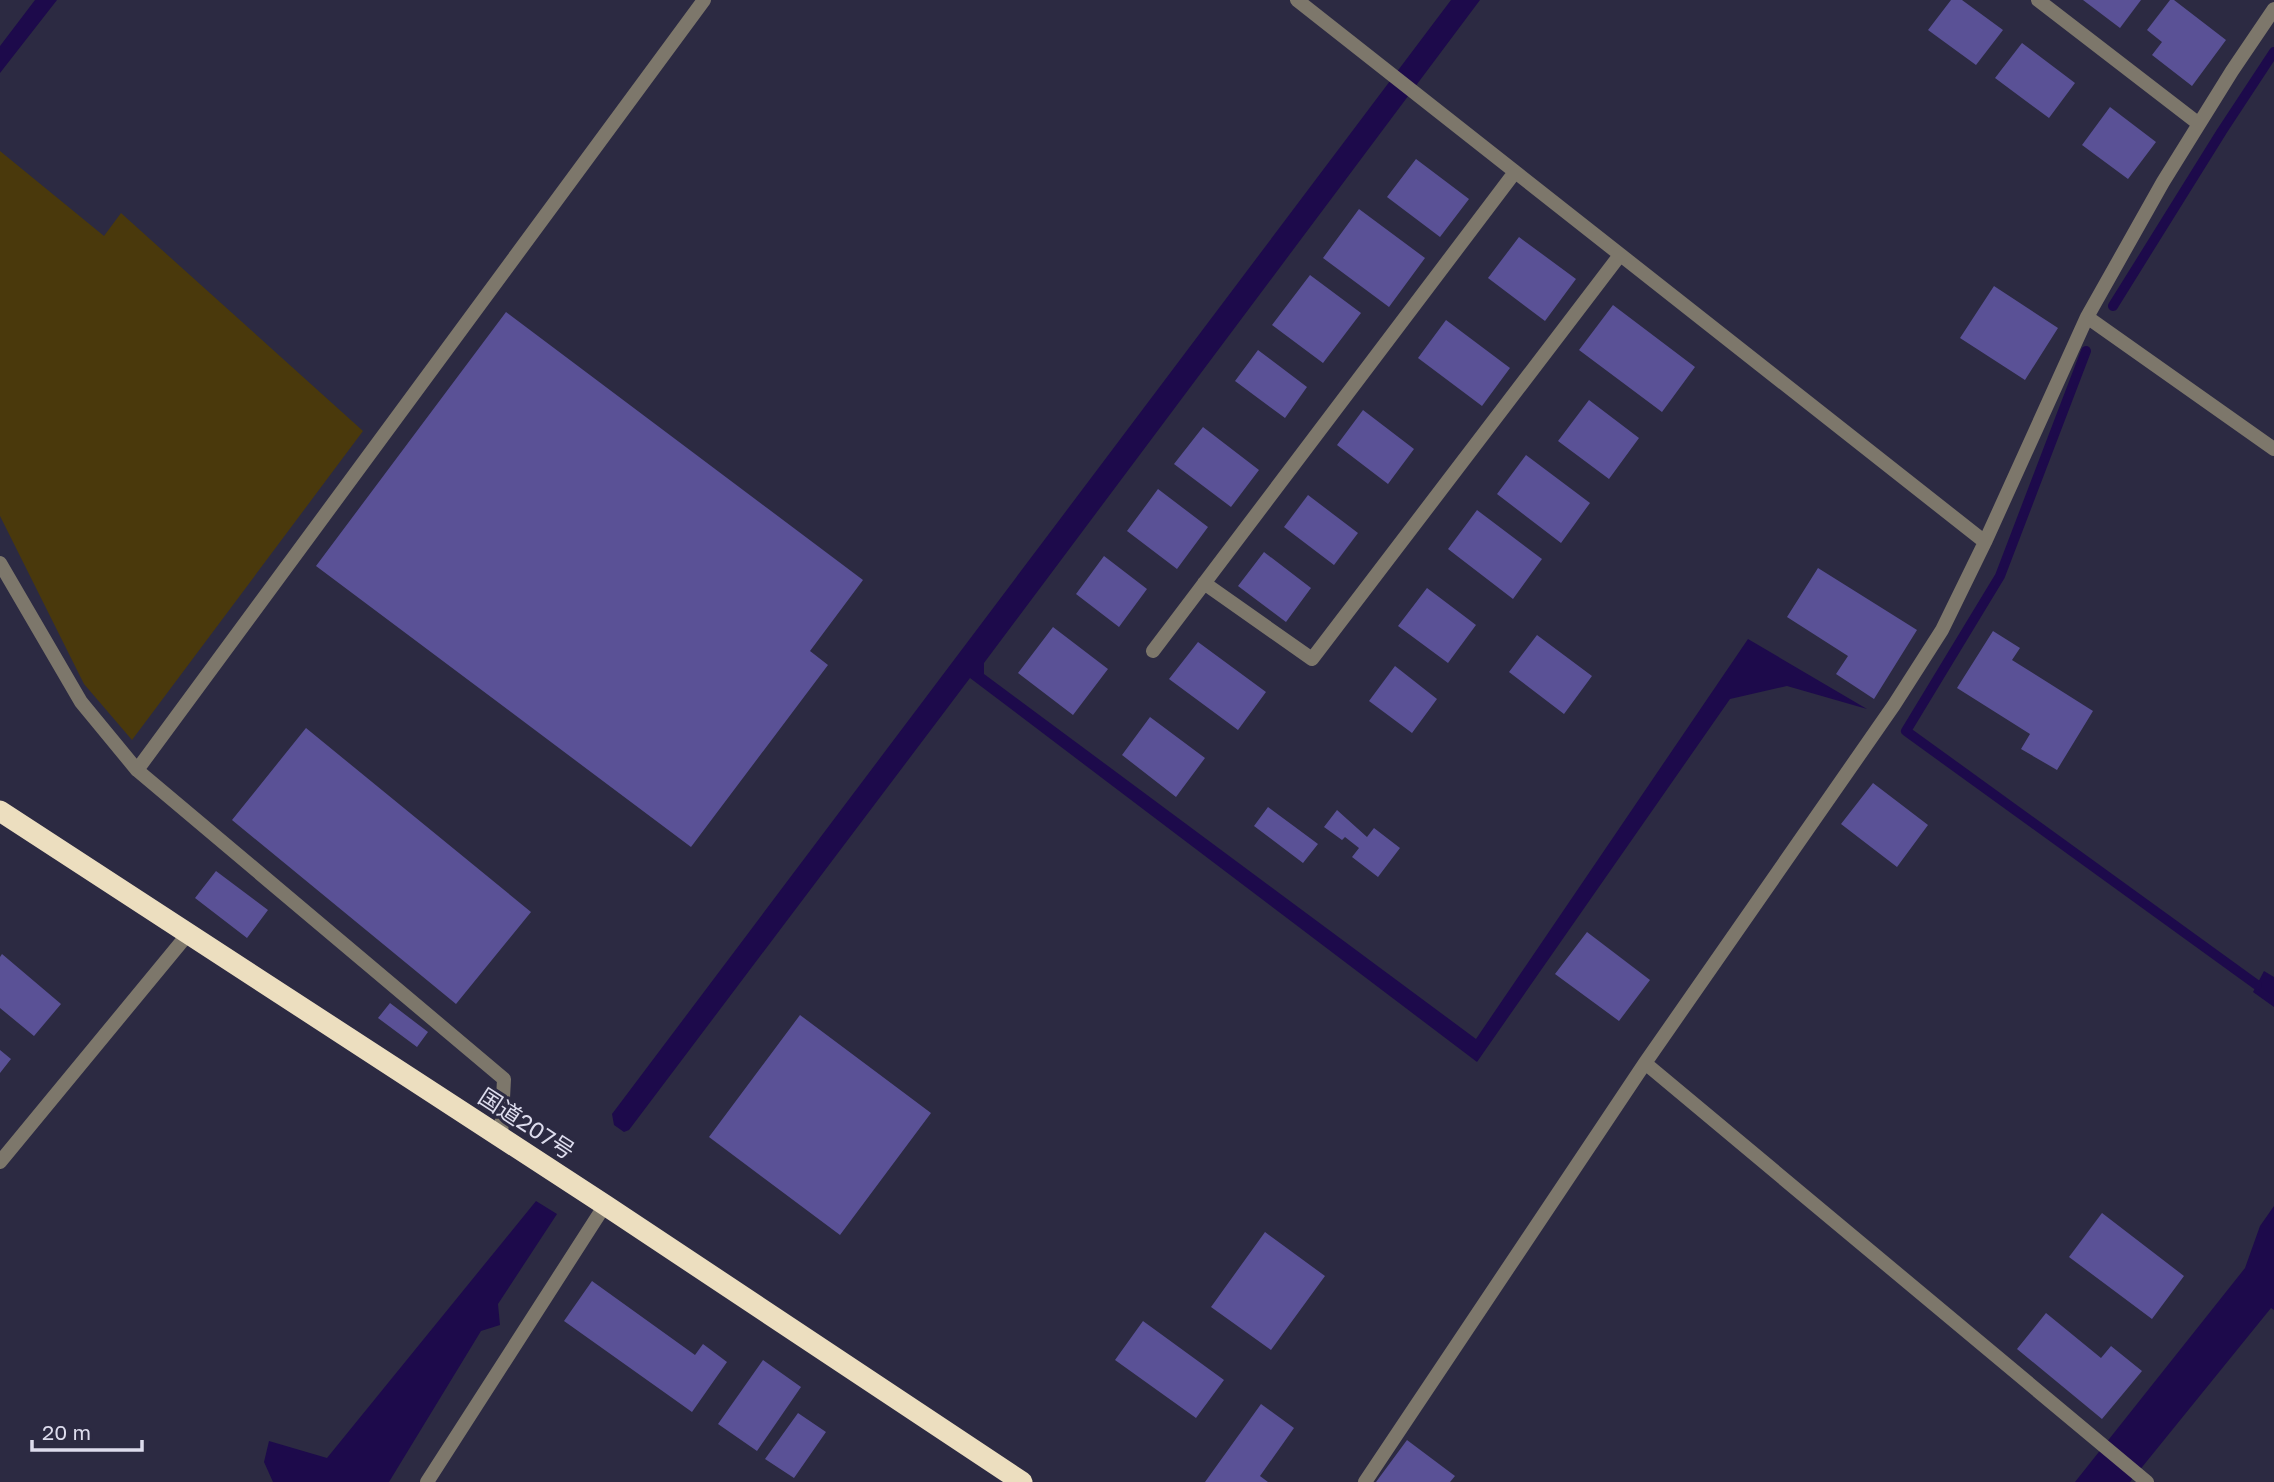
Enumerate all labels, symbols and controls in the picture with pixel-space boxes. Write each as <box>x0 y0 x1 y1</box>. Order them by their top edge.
street label: 国道207号 <box>474 1082 580 1164</box>
scale bar <box>32 1408 142 1452</box>
text: 20 m <box>42 1419 91 1445</box>

